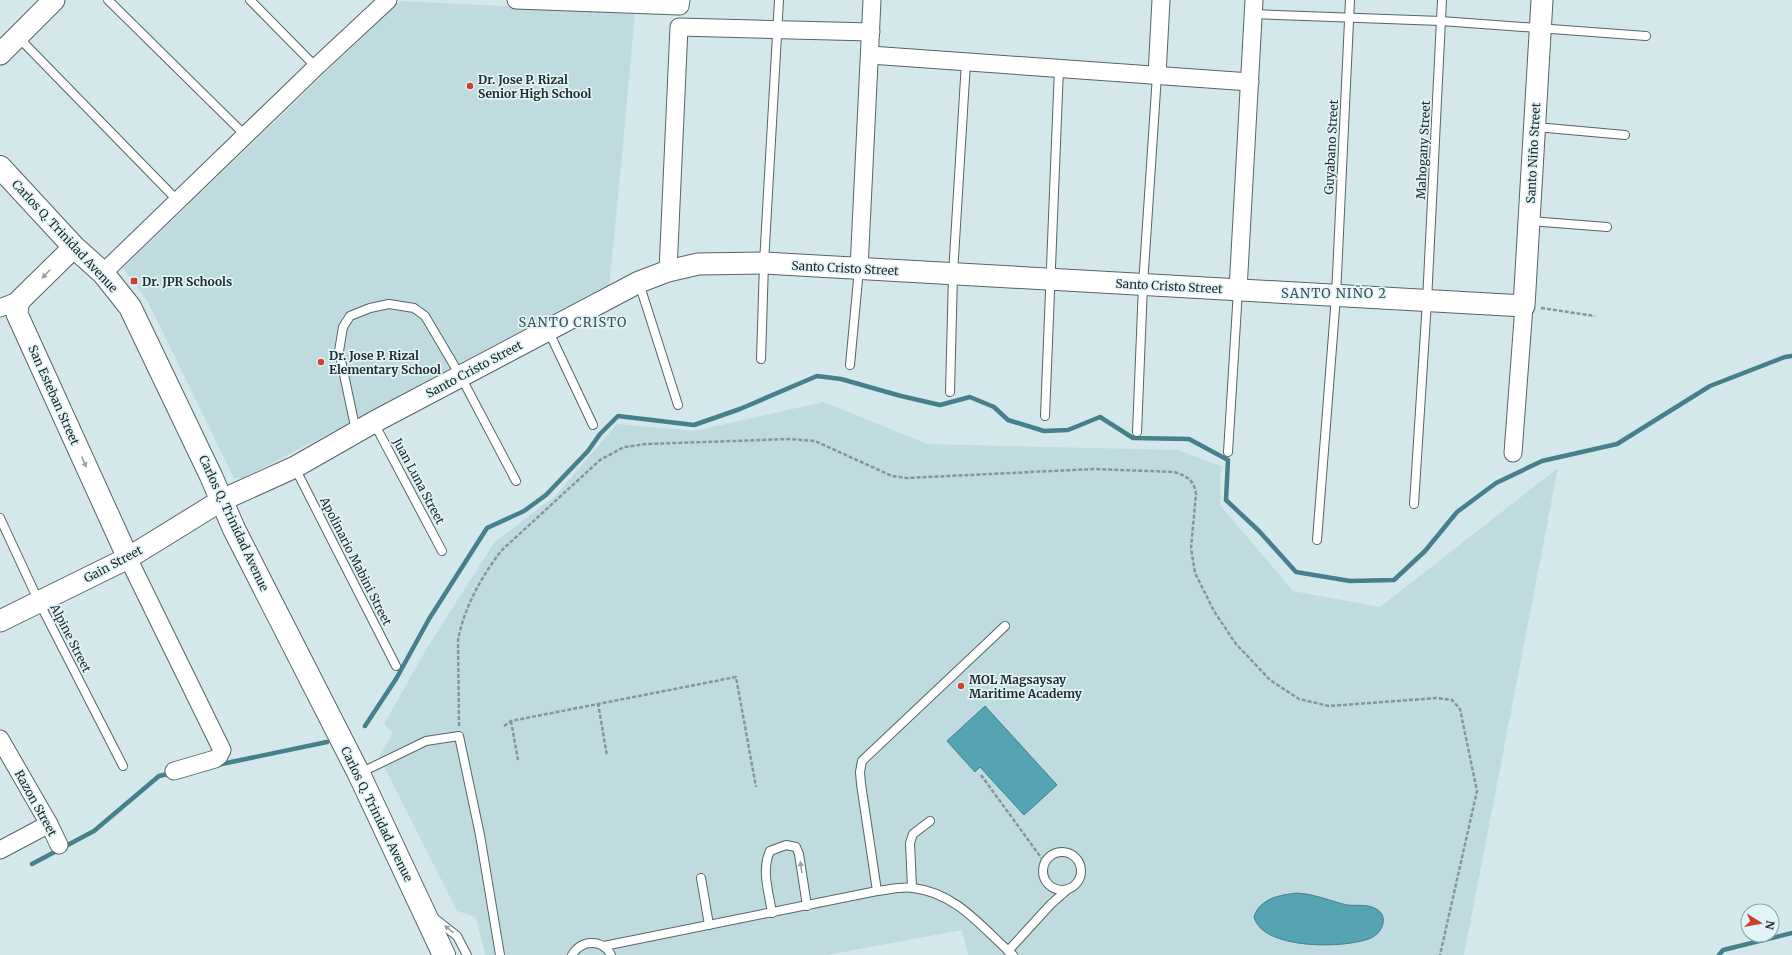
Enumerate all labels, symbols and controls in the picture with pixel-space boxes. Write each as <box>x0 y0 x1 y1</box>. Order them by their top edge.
place label: Dr. Jose P. Rizal Senior High School <box>478 72 592 101</box>
marker: Dr. Jose P. Rizal Senior High School <box>465 81 475 91</box>
street label: Guyabano Street <box>1321 99 1341 195</box>
street label: Mahogany Street <box>1413 100 1433 200</box>
street label: Santo Niño Street <box>1523 102 1543 204</box>
street label: Carlos Q. Trinidad Avenue <box>9 177 121 295</box>
street label: Santo Cristo Street <box>791 258 899 278</box>
one-way arrow <box>41 269 51 279</box>
place label: Dr. JPR Schools <box>142 274 232 289</box>
marker: Dr. JPR Schools <box>129 276 139 286</box>
street label: Santo Cristo Street <box>1115 276 1223 296</box>
district label: SANTO NIÑO 2 <box>1281 285 1387 302</box>
district label: SANTO CRISTO <box>519 314 627 331</box>
street label: Santo Cristo Street <box>423 337 525 401</box>
street label: San Esteban Street <box>25 343 83 448</box>
place label: Dr. Jose P. Rizal Elementary School <box>329 348 441 377</box>
marker: Dr. Jose P. Rizal Elementary School <box>316 357 326 367</box>
street label: Juan Luna Street <box>390 435 448 527</box>
street label: Carlos Q. Trinidad Avenue <box>196 453 272 593</box>
one-way arrow <box>81 456 87 468</box>
street label: Apolinario Mabini Street <box>317 493 395 628</box>
street label: Gain Street <box>81 542 145 586</box>
street label: Alpine Street <box>47 600 95 675</box>
place label: MOL Magsaysay Maritime Academy <box>969 672 1083 701</box>
marker: MOL Magsaysay Maritime Academy <box>956 681 966 691</box>
street label: Carlos Q. Trinidad Avenue <box>338 744 416 884</box>
street label: Razon Street <box>12 767 61 839</box>
one-way arrow <box>798 861 804 874</box>
north arrow <box>1740 903 1780 943</box>
text: N <box>1762 919 1778 931</box>
one-way arrow <box>443 925 454 934</box>

